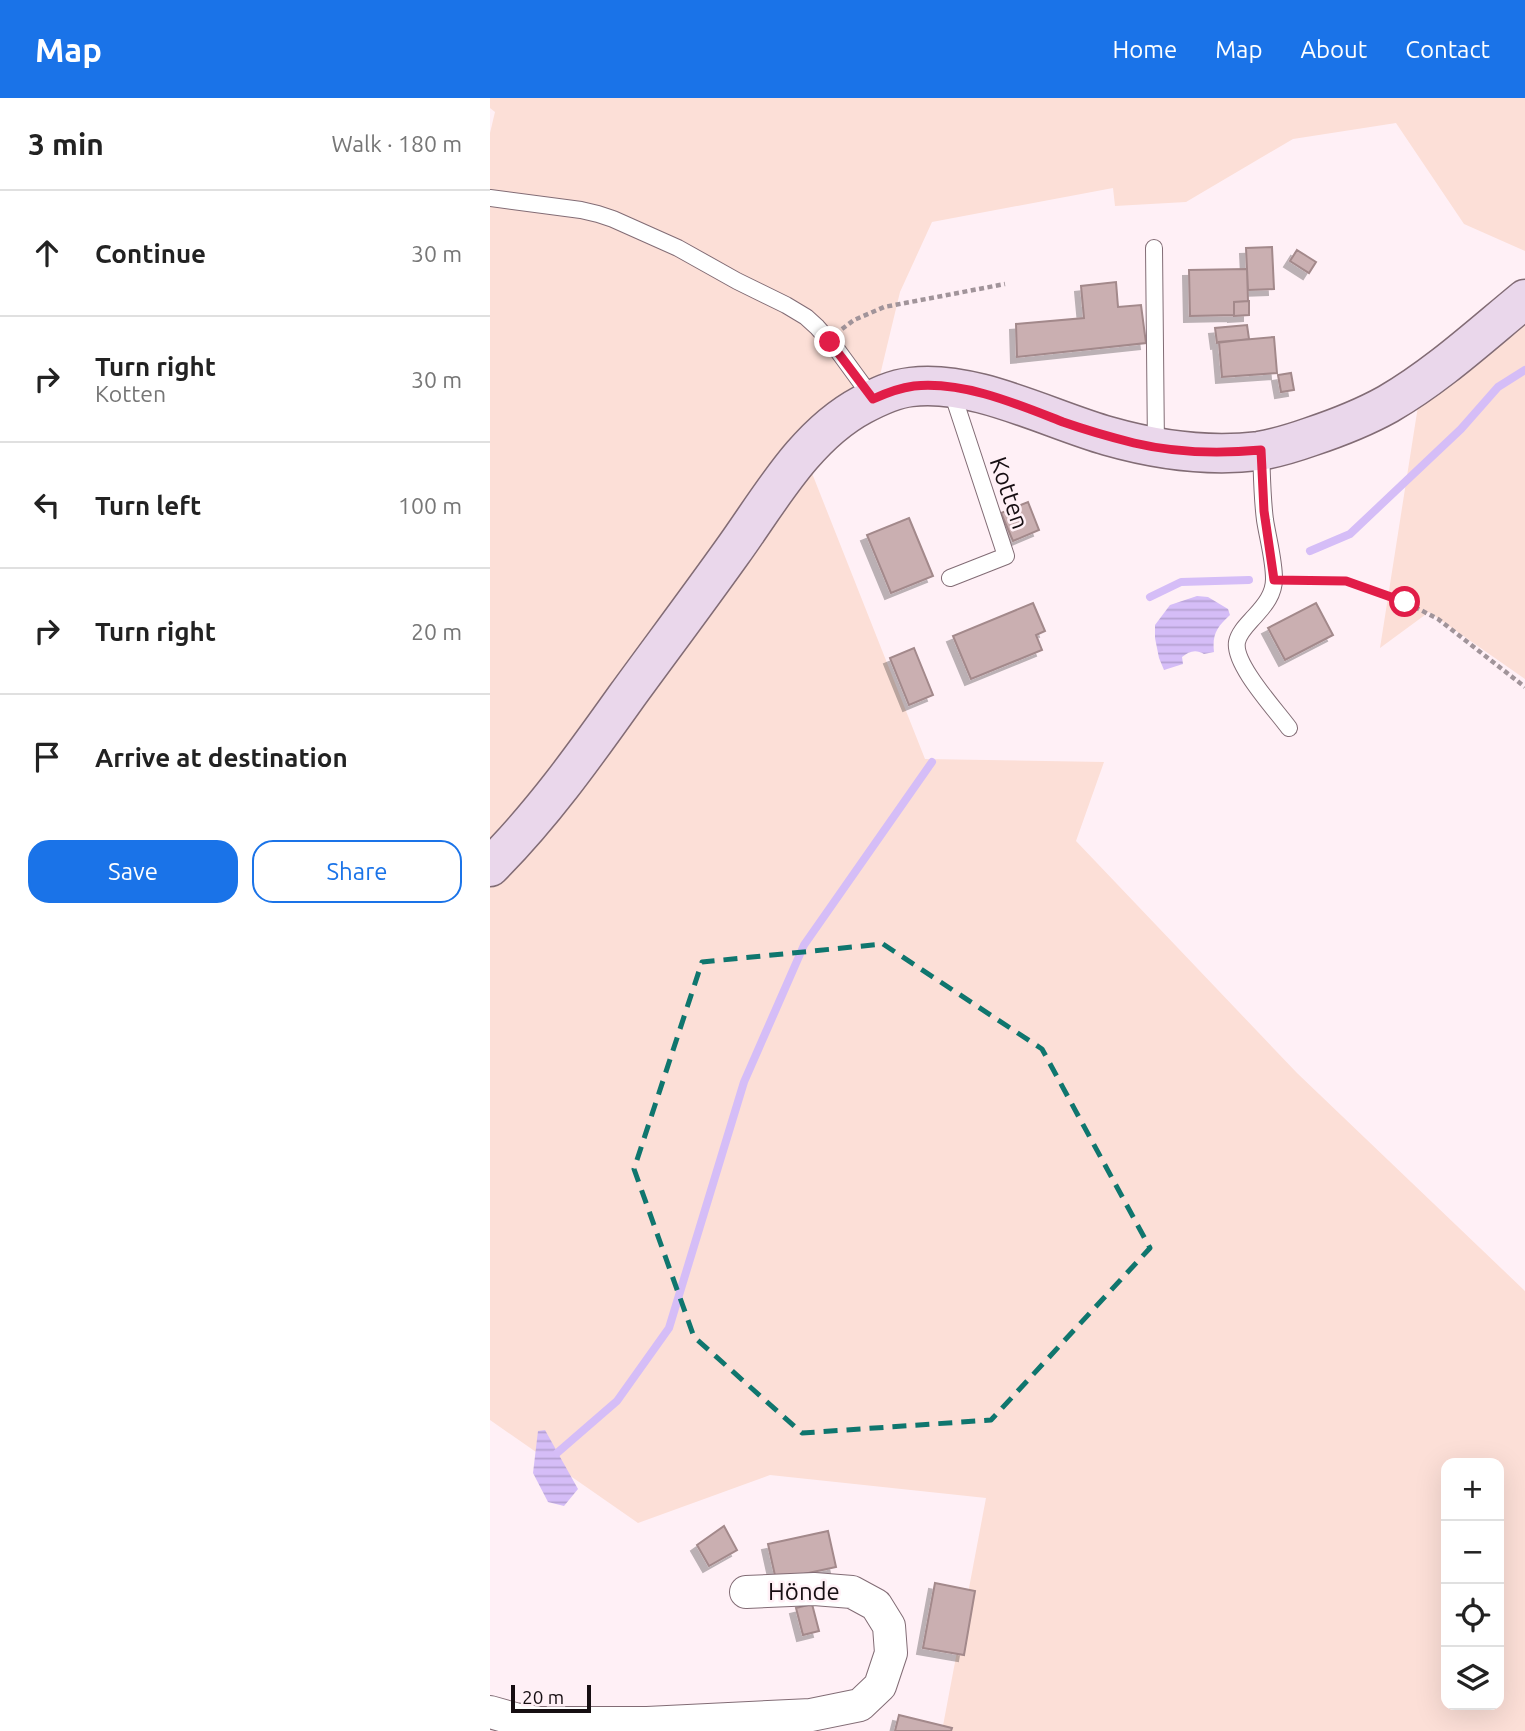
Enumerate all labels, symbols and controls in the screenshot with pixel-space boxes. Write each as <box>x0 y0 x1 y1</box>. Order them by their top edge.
text: Map <box>35 31 102 68</box>
text: Home <box>1112 36 1177 63</box>
text: Map <box>1215 36 1262 63</box>
text: About <box>1300 36 1367 63</box>
text: Contact <box>1405 36 1490 63</box>
text: 3 min <box>28 127 104 161</box>
text: Walk · 180 m <box>331 131 462 156</box>
icon: ahead <box>28 234 66 272</box>
text: Continue <box>95 239 206 268</box>
text: 30 m <box>411 241 462 266</box>
route end <box>814 326 845 357</box>
text: Turn right <box>95 352 216 381</box>
icon: right <box>28 360 66 398</box>
text: 30 m <box>411 367 462 392</box>
text: Kotten <box>95 381 166 406</box>
street label: Kotten <box>985 453 1034 532</box>
icon: left <box>28 486 66 524</box>
text: Turn left <box>95 491 201 520</box>
text: 100 m <box>398 493 462 518</box>
route start <box>1389 586 1420 617</box>
icon: right <box>28 612 66 650</box>
text: Turn right <box>95 617 216 646</box>
text: 20 m <box>411 619 462 644</box>
icon: arrive <box>28 738 66 776</box>
text: Arrive at destination <box>95 743 348 772</box>
button: Save <box>28 840 238 903</box>
button: Share <box>252 840 462 903</box>
map controls <box>1441 1458 1504 1710</box>
button: + <box>1441 1458 1504 1521</box>
button: − <box>1441 1521 1504 1584</box>
street label: Hönde <box>768 1578 840 1605</box>
button: locate <box>1441 1584 1504 1647</box>
button: layers <box>1441 1647 1504 1710</box>
scale bar <box>511 1682 592 1714</box>
text: 20 m <box>522 1686 564 1708</box>

